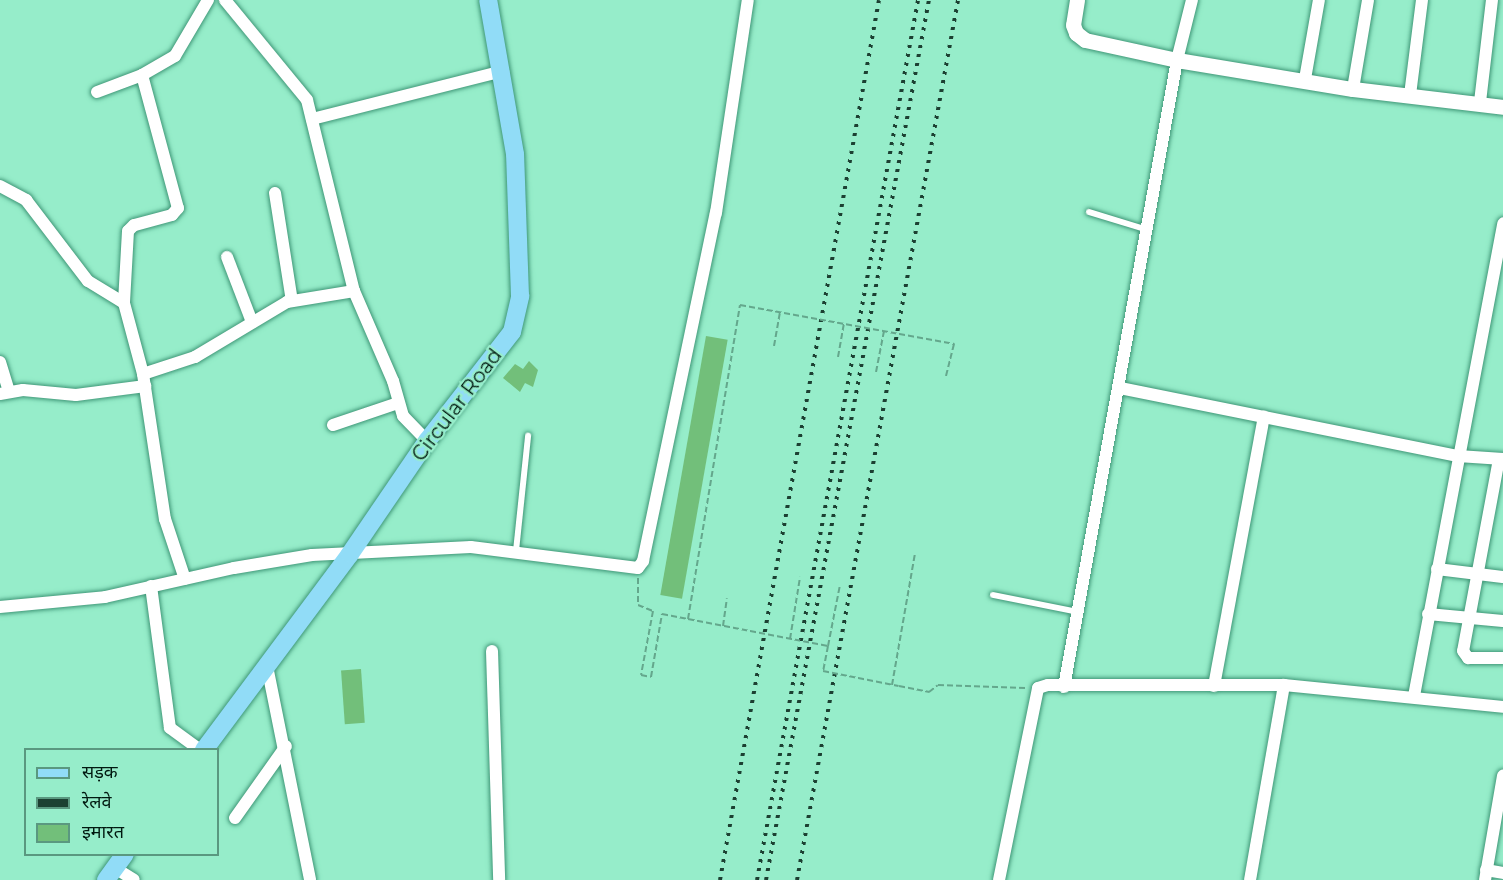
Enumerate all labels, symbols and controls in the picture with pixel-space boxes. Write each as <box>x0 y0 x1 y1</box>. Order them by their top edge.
street label: Circular Road <box>407 344 507 466</box>
legend <box>24 748 219 856</box>
text: सड़क <box>82 761 118 783</box>
text: रेलवे <box>82 791 112 813</box>
text: इमारत <box>82 821 124 843</box>

